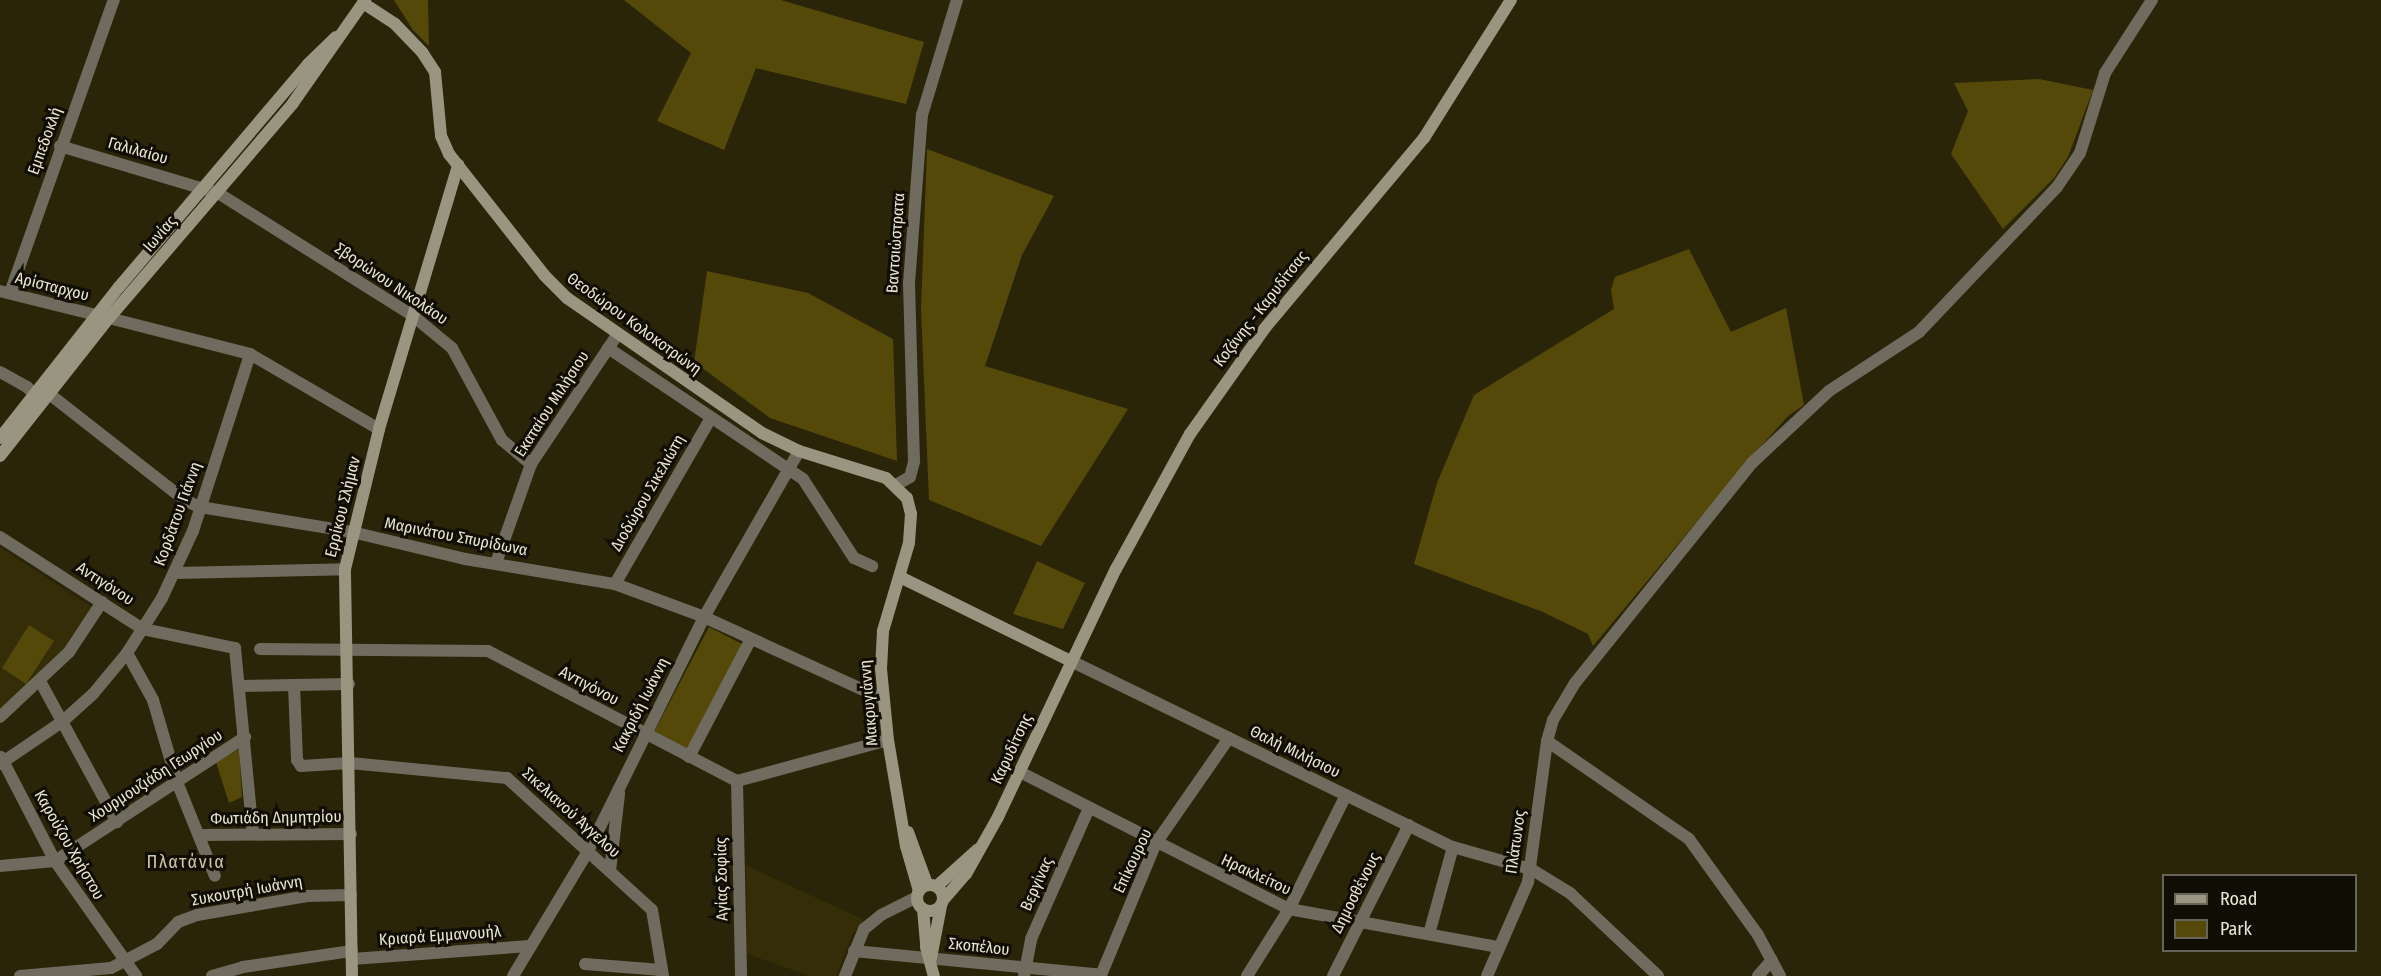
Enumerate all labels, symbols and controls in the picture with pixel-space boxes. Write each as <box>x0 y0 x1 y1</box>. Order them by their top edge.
street label: Εμπεδοκλή <box>24 105 66 177</box>
street label: Γαλιλαίου <box>106 133 170 169</box>
street label: Βαντσιώστρατα <box>883 192 909 294</box>
street label: Ιωνίας <box>139 212 181 256</box>
street label: Σβορώνου Νικολάου <box>331 239 451 329</box>
street label: Κοζάνης - Καρυδίτσας <box>1210 247 1312 371</box>
street label: Αρίσταρχου <box>13 269 91 305</box>
street label: Θεοδώρου Κολοκοτρώνη <box>563 269 705 379</box>
street label: Εκαταίου Μιλήσιου <box>511 347 593 461</box>
street label: Διοδώρου Σικελιώτη <box>607 431 689 555</box>
street label: Ερρίκου Σλήμαν <box>321 455 365 559</box>
street label: Κορδάτου Γιάννη <box>150 459 206 569</box>
street label: Μαρινάτου Σπυρίδωνα <box>383 514 529 560</box>
street label: Αντιγόνου <box>73 558 137 610</box>
street label: Κακριδή Ιωάννη <box>609 654 673 756</box>
street label: Μακρυγιάννη <box>856 659 882 747</box>
street label: Αντιγόνου <box>556 662 622 710</box>
street label: Καρυδίτσης <box>987 711 1037 787</box>
street label: Θαλή Μιλήσιου <box>1247 722 1343 782</box>
street label: Χουρμουζιάδη Γεωργίου <box>86 726 226 826</box>
street label: Σικελιανού Άγγελου <box>518 764 624 862</box>
street label: Καρούζου Χρήστου <box>30 787 108 903</box>
street label: Φωτιάδη Δημητρίου <box>210 807 342 829</box>
street label: Πλάτωνος <box>1502 809 1530 875</box>
street label: Επίκουρου <box>1110 826 1156 896</box>
street label: Αγίας Σοφίας <box>712 837 732 921</box>
street label: Ηρακλείτου <box>1218 850 1294 900</box>
street label: Δημοσθένους <box>1328 850 1384 936</box>
district label: Πλατάνια <box>147 851 225 873</box>
street label: Βεργίνας <box>1017 854 1057 914</box>
street label: Συκουτρή Ιωάννη <box>190 872 304 910</box>
legend <box>2162 874 2357 952</box>
text: Road <box>2220 888 2257 910</box>
text: Park <box>2220 918 2252 940</box>
street label: Κριαρά Εμμανουήλ <box>378 922 502 950</box>
street label: Σκοπέλου <box>947 934 1011 960</box>

